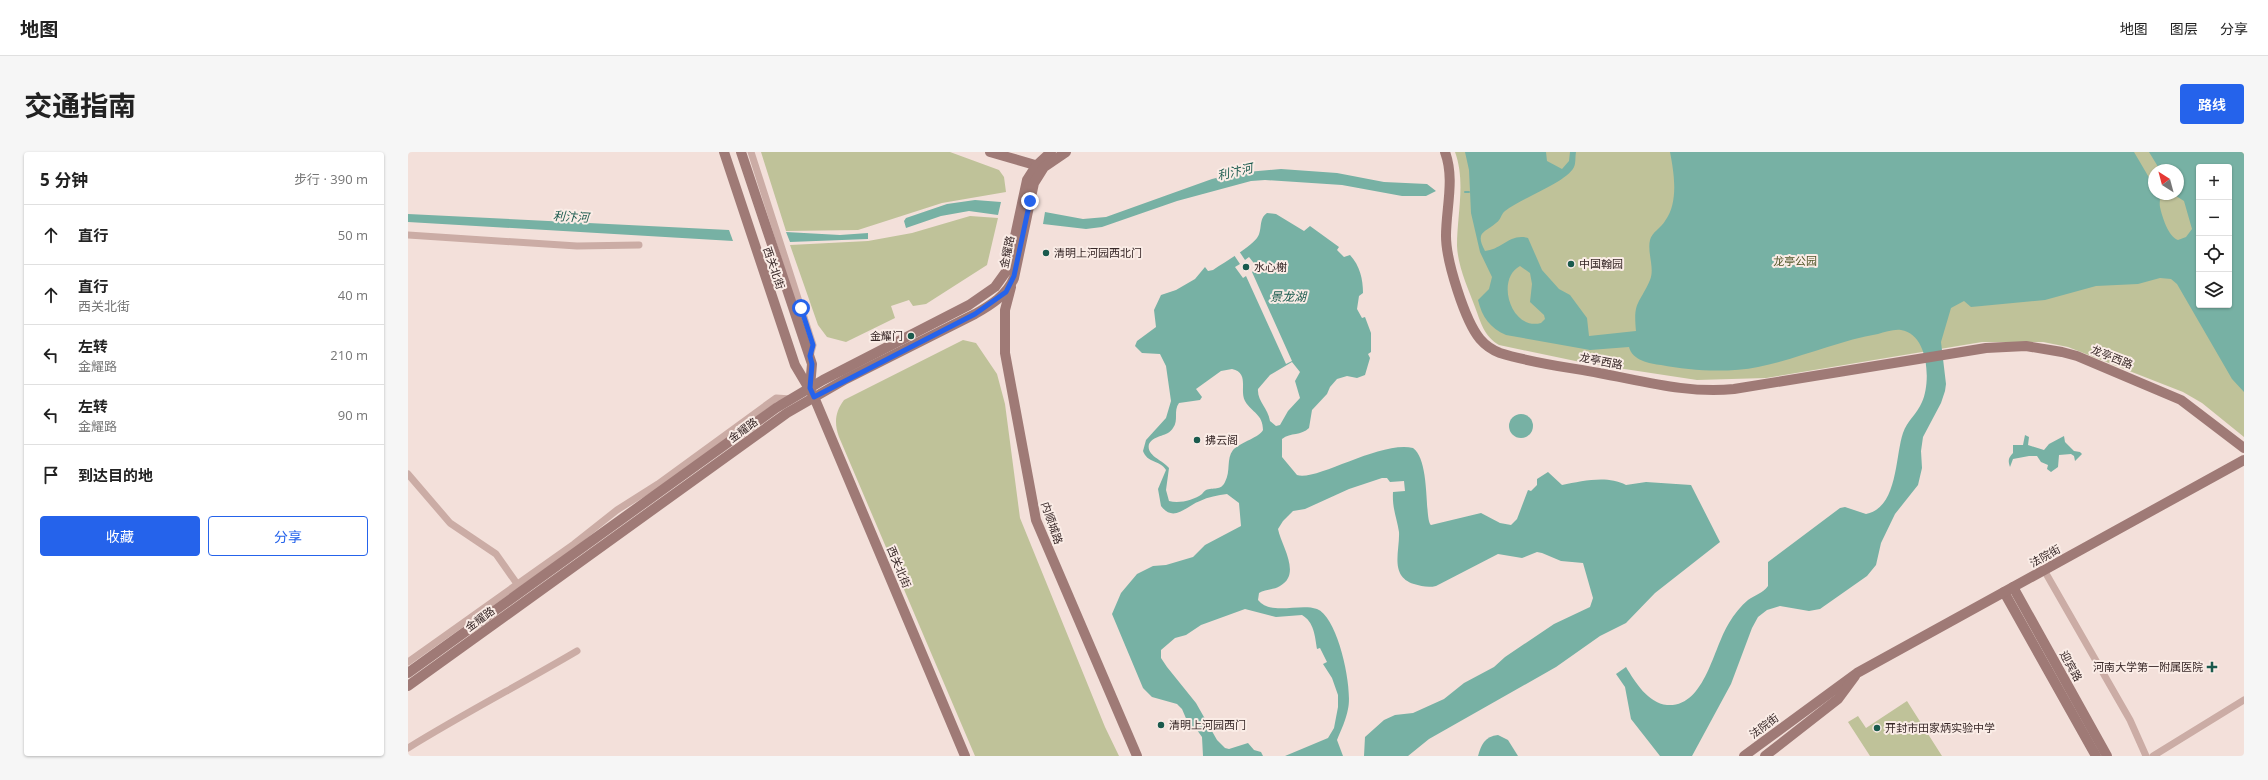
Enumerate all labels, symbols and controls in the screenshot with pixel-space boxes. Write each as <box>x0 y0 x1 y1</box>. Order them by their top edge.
text: 地图 <box>20 16 58 42</box>
text: 地图 <box>2120 19 2148 38</box>
text: 图层 <box>2170 19 2198 38</box>
text: 分享 <box>2220 19 2248 38</box>
button: 路线 <box>2180 84 2244 124</box>
text: 交通指南 <box>24 86 136 124</box>
water label: 利汴河 <box>1215 159 1256 184</box>
north arrow <box>2148 164 2184 200</box>
map controls <box>2196 164 2232 308</box>
button: + <box>2196 164 2232 200</box>
text: 5 分钟 <box>40 168 88 191</box>
text: 步行 · 390 m <box>294 170 368 188</box>
route end <box>1021 192 1039 210</box>
button: − <box>2196 200 2232 236</box>
water label: 利汴河 <box>553 207 591 226</box>
icon: ahead <box>40 224 62 246</box>
text: 直行 <box>78 225 108 245</box>
text: 50 m <box>338 226 368 244</box>
street label: 金耀路 <box>996 234 1017 270</box>
button: locate <box>2196 236 2232 272</box>
street label: 西关北街 <box>760 245 789 291</box>
place label: 清明上河园西北门 <box>1054 245 1142 260</box>
marker: 清明上河园西北门 <box>1041 248 1051 258</box>
park label: 龙亭公园 <box>1773 253 1817 268</box>
place label: 中国翰园 <box>1579 256 1623 271</box>
place label: 水心榭 <box>1254 259 1287 274</box>
marker: 中国翰园 <box>1566 259 1576 269</box>
marker: 水心榭 <box>1241 262 1251 272</box>
button: layers <box>2196 272 2232 308</box>
text: 直行 <box>78 276 108 296</box>
icon: ahead <box>40 284 62 306</box>
text: 40 m <box>338 286 368 304</box>
water label: 景龙湖 <box>1270 288 1308 305</box>
text: 西关北街 <box>78 297 130 315</box>
route start <box>792 299 810 317</box>
place label: 金耀门 <box>870 328 903 343</box>
marker: 金耀门 <box>906 331 916 341</box>
text: 左转 <box>78 336 108 356</box>
street label: 龙亭西路 <box>2089 341 2135 372</box>
icon: left <box>40 344 62 366</box>
text: 210 m <box>330 346 368 364</box>
street label: 龙亭西路 <box>1578 349 1624 372</box>
text: 金耀路 <box>78 357 117 375</box>
text: 左转 <box>78 396 108 416</box>
icon: left <box>40 404 62 426</box>
text: 90 m <box>338 406 368 424</box>
street label: 金耀路 <box>725 414 760 445</box>
text: 金耀路 <box>78 417 117 435</box>
place label: 拂云阁 <box>1205 432 1238 447</box>
marker: 拂云阁 <box>1192 435 1202 445</box>
icon: arrive <box>40 464 62 486</box>
text: 到达目的地 <box>78 465 153 485</box>
street label: 内顺城路 <box>1038 500 1067 546</box>
button: 收藏 <box>40 516 200 556</box>
button: 分享 <box>208 516 368 556</box>
street label: 法院街 <box>2027 541 2063 570</box>
street label: 西关北街 <box>884 544 915 590</box>
street label: 金耀路 <box>462 603 497 634</box>
street label: 迎宾路 <box>2057 648 2086 684</box>
place label: 河南大学第一附属医院 <box>2093 659 2203 674</box>
marker: 河南大学第一附属医院 <box>2206 661 2218 673</box>
street label: 法院街 <box>1746 710 1781 742</box>
place label: 清明上河园西门 <box>1169 717 1246 732</box>
marker: 清明上河园西门 <box>1156 720 1166 730</box>
place label: 开封市田家炳实验中学 <box>1885 720 1995 735</box>
marker: 开封市田家炳实验中学 <box>1872 723 1882 733</box>

